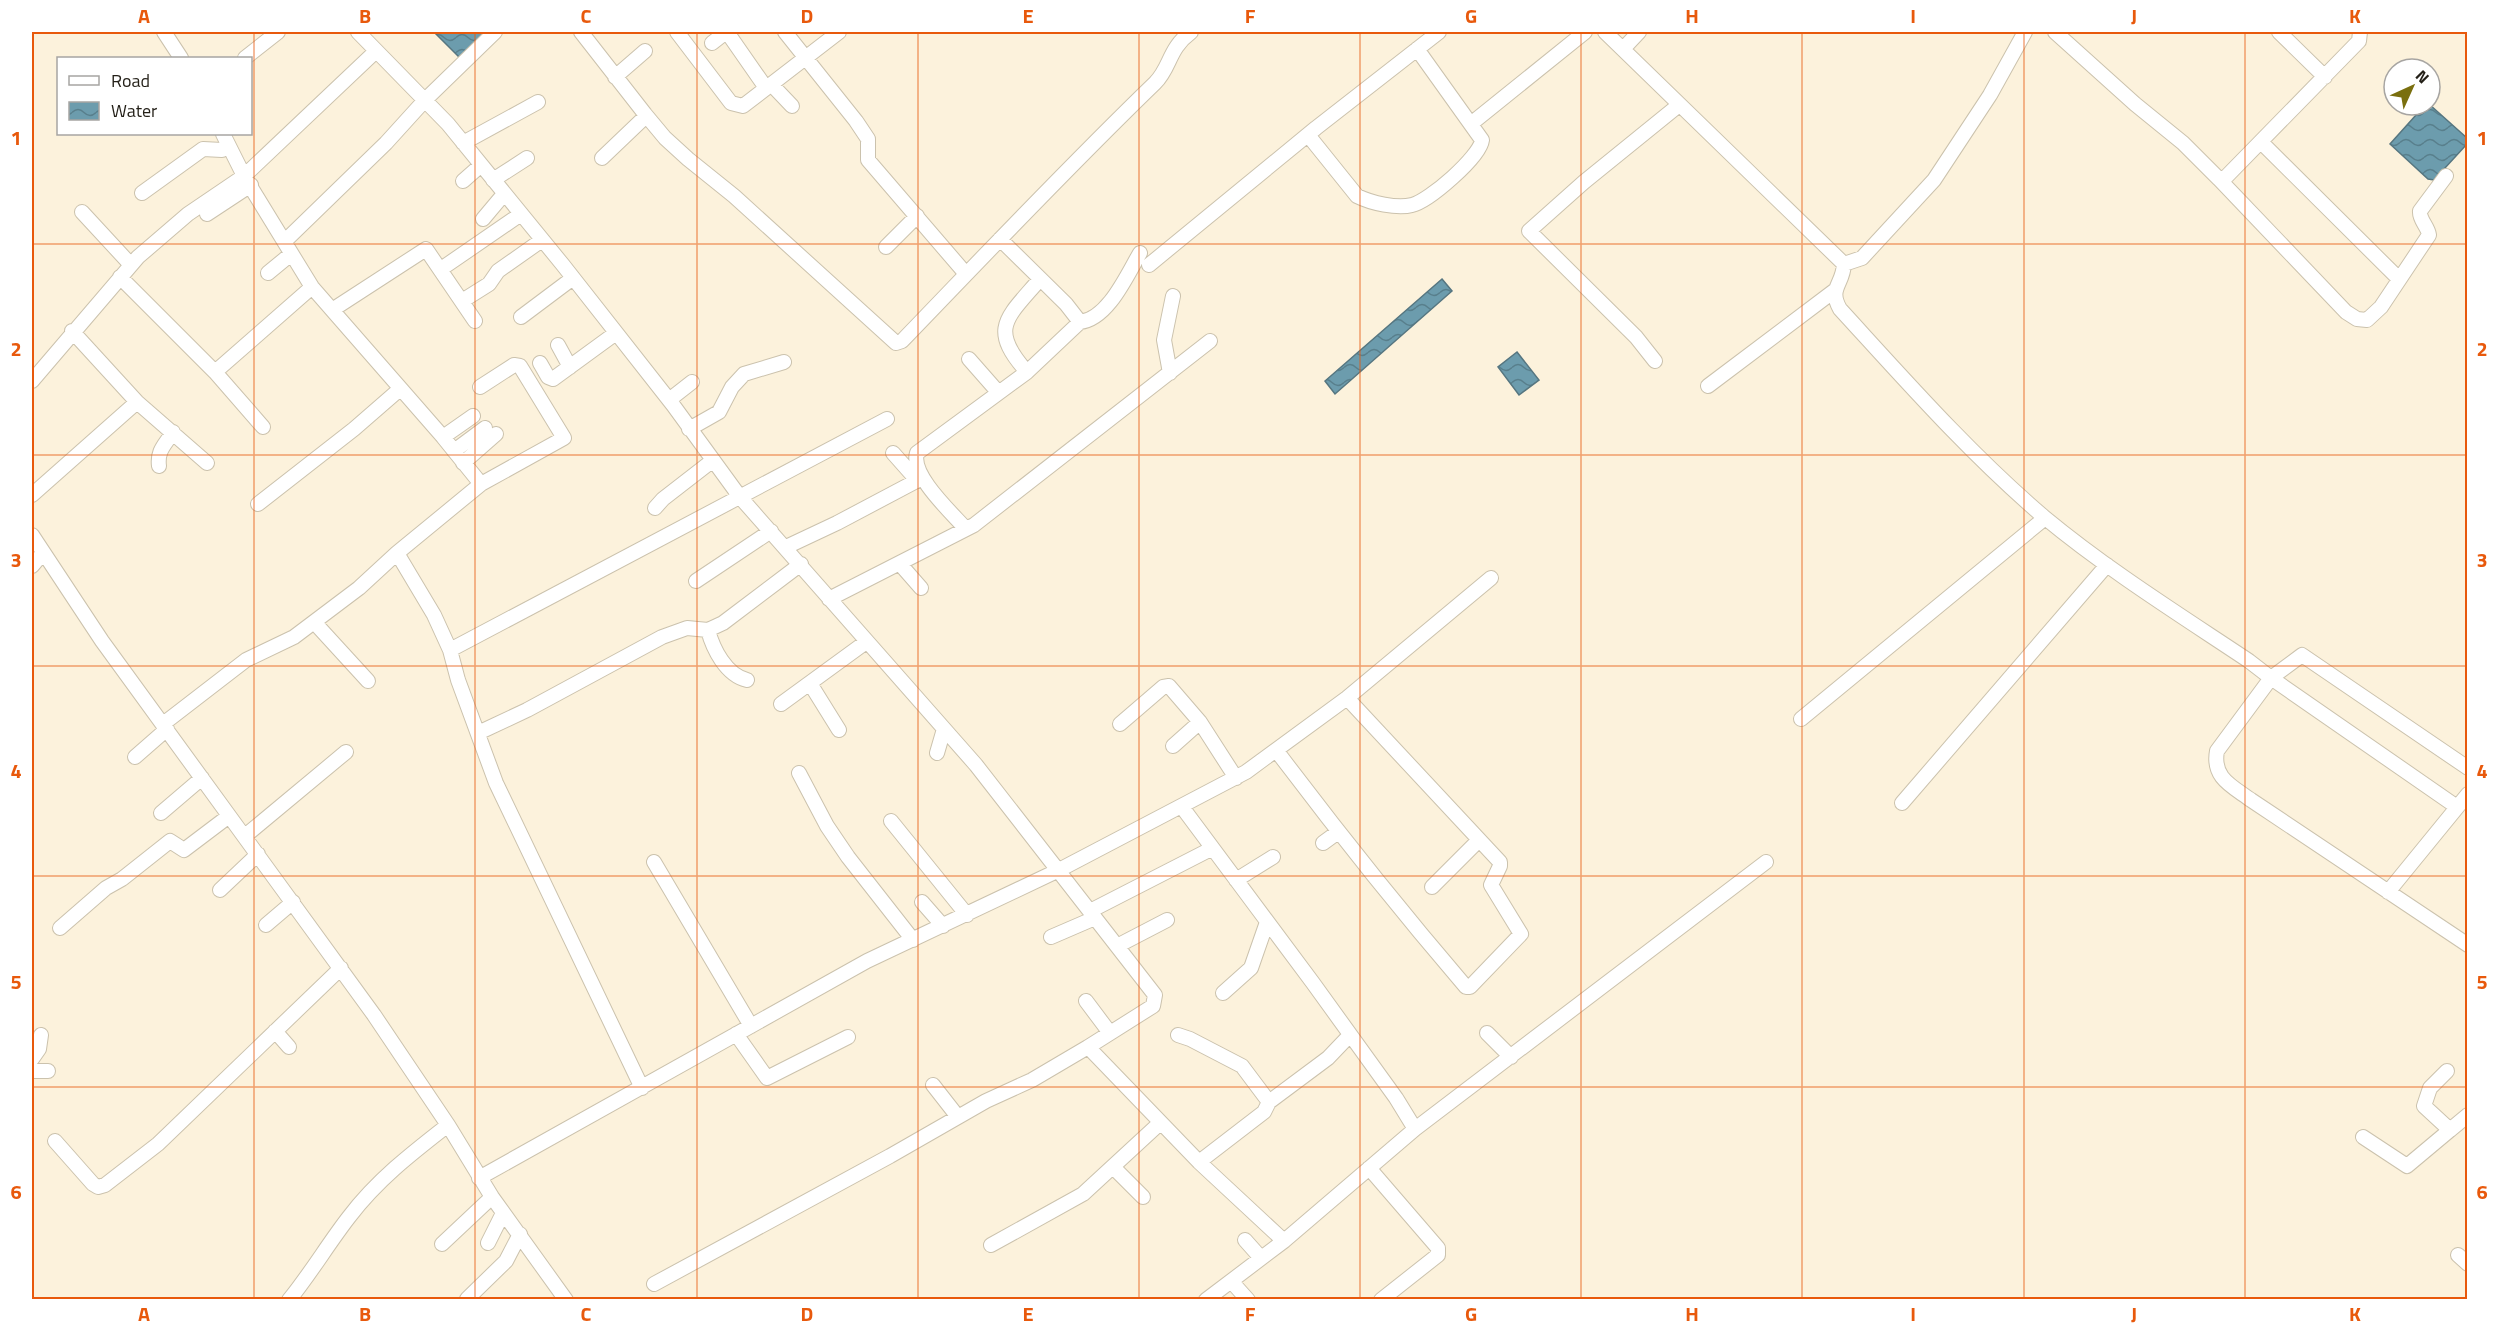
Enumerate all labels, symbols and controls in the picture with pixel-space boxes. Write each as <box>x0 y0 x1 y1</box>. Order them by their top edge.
text: A <box>138 0 150 31</box>
text: B <box>359 0 371 31</box>
text: C <box>581 0 592 31</box>
text: D <box>801 0 813 31</box>
text: E <box>1022 0 1034 31</box>
text: F <box>1245 0 1256 31</box>
text: G <box>1465 0 1477 31</box>
text: H <box>1685 0 1699 31</box>
text: I <box>1910 0 1916 31</box>
text: J <box>2131 0 2137 31</box>
text: K <box>2349 0 2361 31</box>
legend <box>57 57 252 135</box>
north arrow <box>2382 57 2442 117</box>
text: N <box>2410 64 2435 89</box>
text: Road <box>111 67 150 94</box>
text: Water <box>111 97 157 124</box>
text: 1 <box>10 122 22 153</box>
text: 1 <box>2476 122 2488 153</box>
text: 2 <box>10 333 22 364</box>
text: 2 <box>2476 333 2488 364</box>
text: 3 <box>10 544 22 575</box>
text: 3 <box>2476 544 2488 575</box>
text: 4 <box>10 755 22 786</box>
text: 4 <box>2476 755 2488 786</box>
text: 5 <box>10 966 22 997</box>
text: 5 <box>2476 966 2488 997</box>
text: 6 <box>10 1176 22 1207</box>
text: 6 <box>2476 1176 2488 1207</box>
text: A <box>138 1298 150 1329</box>
text: B <box>359 1298 371 1329</box>
text: C <box>581 1298 592 1329</box>
text: D <box>801 1298 813 1329</box>
text: E <box>1022 1298 1034 1329</box>
text: F <box>1245 1298 1256 1329</box>
text: G <box>1465 1298 1477 1329</box>
text: H <box>1685 1298 1699 1329</box>
text: I <box>1910 1298 1916 1329</box>
text: J <box>2131 1298 2137 1329</box>
text: K <box>2349 1298 2361 1329</box>

